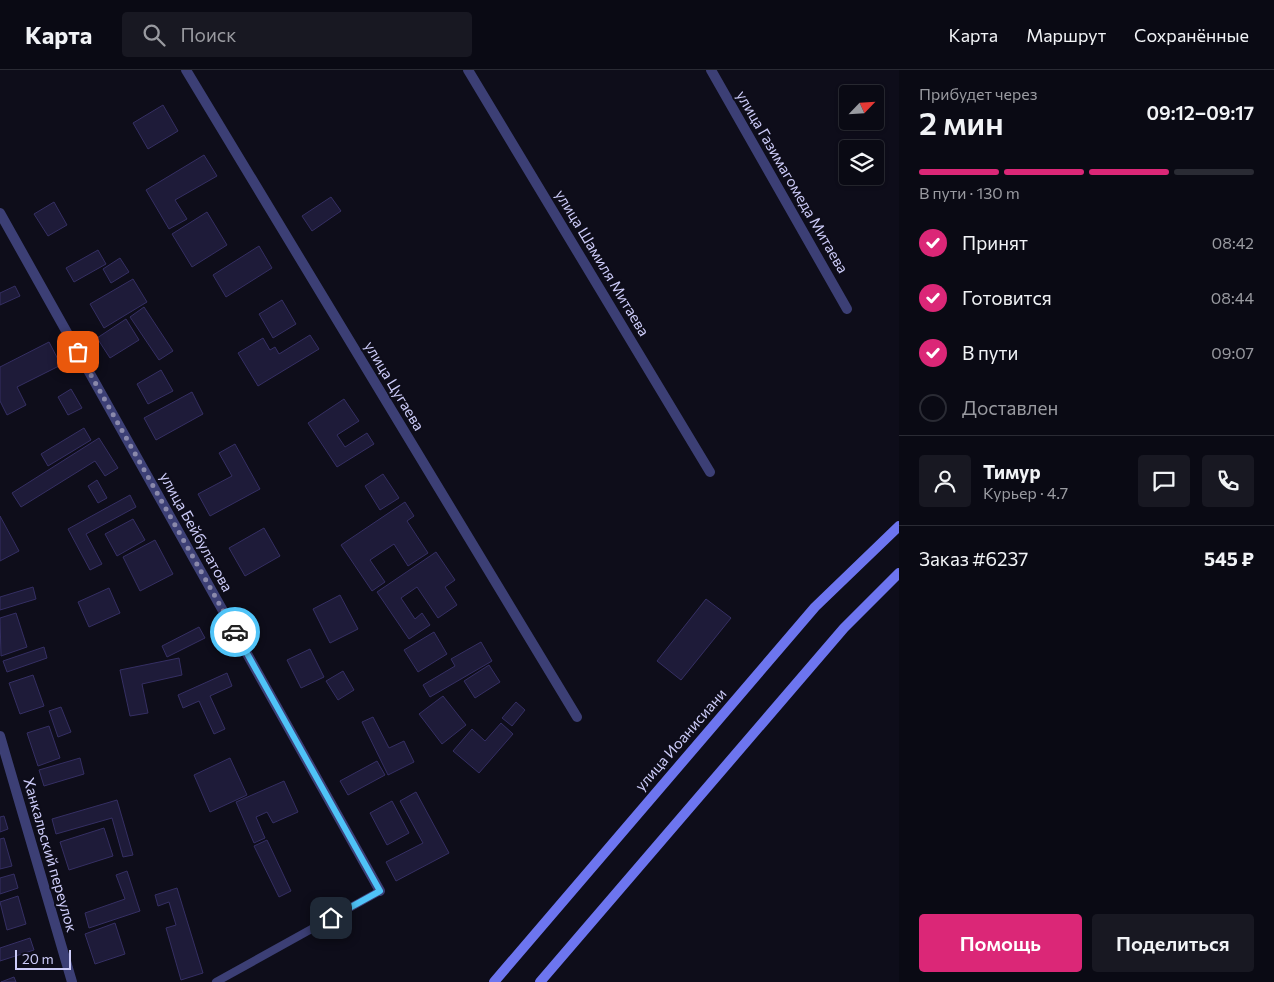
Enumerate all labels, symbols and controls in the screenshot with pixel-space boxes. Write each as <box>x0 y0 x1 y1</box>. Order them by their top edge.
search box <box>122 12 472 57</box>
text: Карта <box>25 20 92 49</box>
icon: search <box>140 21 168 49</box>
text: Поиск <box>180 23 236 46</box>
text: Карта <box>949 24 998 46</box>
text: Маршрут <box>1026 24 1106 46</box>
text: Сохранённые <box>1134 24 1249 46</box>
text: Прибудет через <box>919 84 1038 103</box>
north arrow <box>839 85 884 130</box>
map controls <box>839 85 884 185</box>
street label: улица Газимагомеда Митаева <box>733 87 853 276</box>
text: 09:12–09:17 <box>1146 101 1254 124</box>
text: 2 мин <box>919 102 1004 142</box>
button: layers <box>839 140 884 185</box>
text: В пути · 130 m <box>919 183 1020 202</box>
street label: улица Шамиля Митаева <box>552 186 654 339</box>
icon: check <box>919 229 947 257</box>
text: Принят <box>962 231 1028 254</box>
text: 08:42 <box>1212 233 1254 252</box>
icon: check <box>919 284 947 312</box>
text: Готовится <box>962 286 1052 309</box>
text: 08:44 <box>1211 288 1254 307</box>
pin <box>57 331 99 373</box>
icon: bag <box>64 338 92 366</box>
street label: улица Цугаева <box>361 338 429 433</box>
icon: check <box>919 339 947 367</box>
text: В пути <box>962 341 1018 364</box>
text: 09:07 <box>1211 343 1254 362</box>
text: Доставлен <box>962 396 1058 419</box>
button: person <box>919 455 971 507</box>
button: chat <box>1138 455 1190 507</box>
button: phone <box>1202 455 1254 507</box>
text: Тимур <box>983 460 1041 483</box>
street label: улица Бейбулатова <box>157 469 237 594</box>
text: Курьер · 4.7 <box>983 483 1068 502</box>
text: Заказ #6237 <box>919 547 1028 570</box>
text: 545 ₽ <box>1204 547 1254 570</box>
courier <box>210 607 260 657</box>
icon: car <box>221 618 249 646</box>
street label: улица Иоанисиани <box>631 684 730 794</box>
street label: Ханкальский переулок <box>20 775 82 934</box>
pin <box>310 897 352 939</box>
icon: home <box>317 904 345 932</box>
button: Помощь <box>919 914 1082 972</box>
button: Поделиться <box>1092 914 1254 972</box>
scale bar <box>15 947 71 970</box>
text: 20 m <box>22 950 54 967</box>

